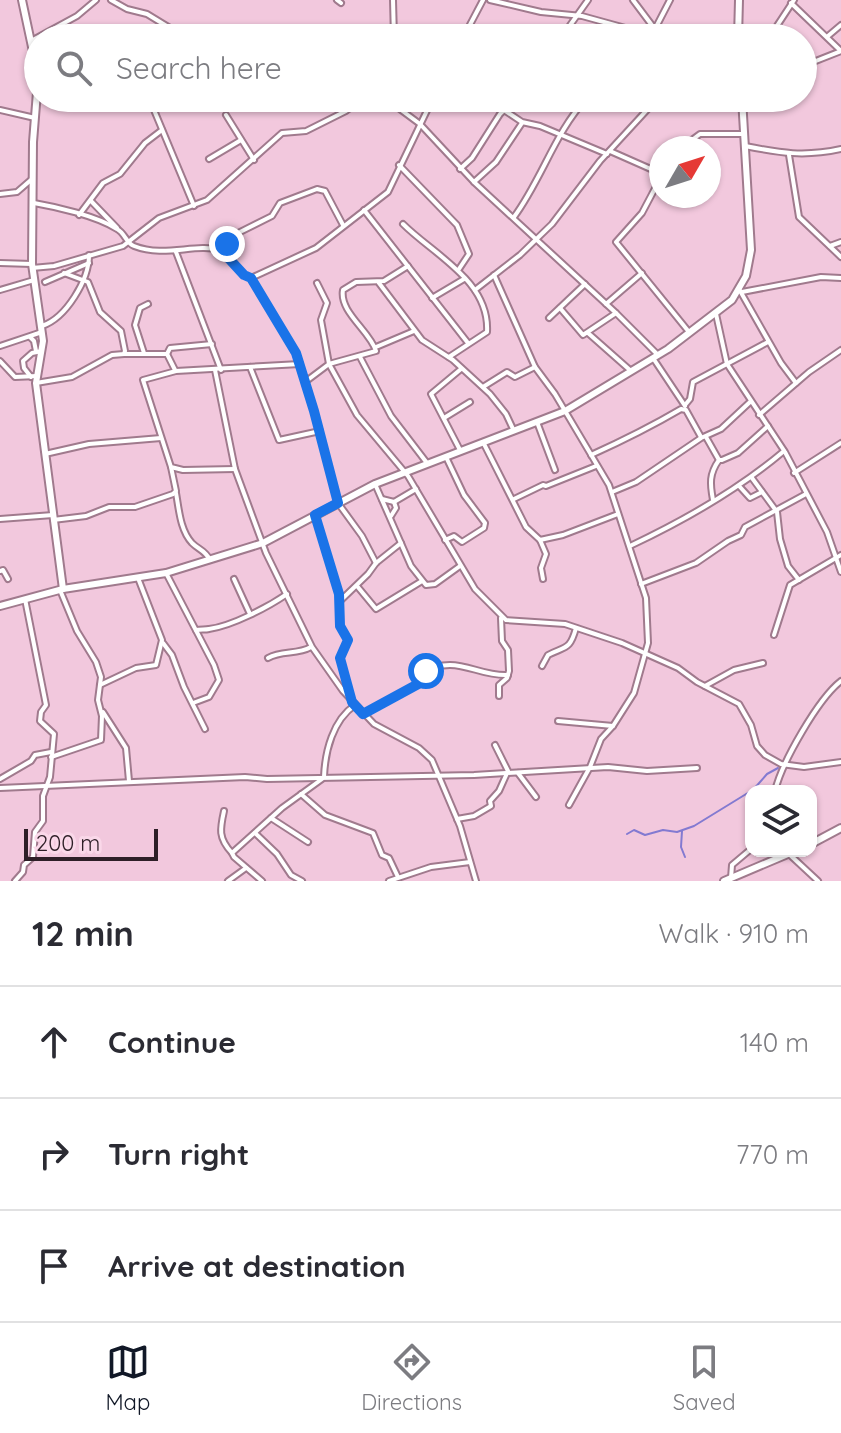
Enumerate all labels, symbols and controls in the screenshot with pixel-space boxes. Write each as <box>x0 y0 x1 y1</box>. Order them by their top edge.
search box <box>24 24 817 112</box>
icon: search <box>52 46 96 90</box>
text: Search here <box>116 49 282 87</box>
north arrow <box>649 136 721 208</box>
route end <box>209 226 245 262</box>
route start <box>408 653 444 689</box>
map controls <box>745 785 817 857</box>
button: layers <box>745 785 817 857</box>
scale bar <box>24 825 158 861</box>
text: 200 m <box>36 829 100 857</box>
text: 12 min <box>32 912 134 955</box>
text: Walk · 910 m <box>659 917 809 950</box>
icon: ahead <box>32 1020 76 1064</box>
text: Continue <box>108 1023 236 1061</box>
text: 140 m <box>740 1026 809 1059</box>
icon: right <box>32 1132 76 1176</box>
text: Turn right <box>108 1135 249 1173</box>
text: 770 m <box>736 1138 809 1171</box>
icon: arrive <box>32 1244 76 1288</box>
text: Arrive at destination <box>108 1247 406 1285</box>
tab: Map <box>105 1340 150 1416</box>
tab: Directions <box>361 1340 462 1416</box>
tab: Saved <box>673 1340 736 1416</box>

